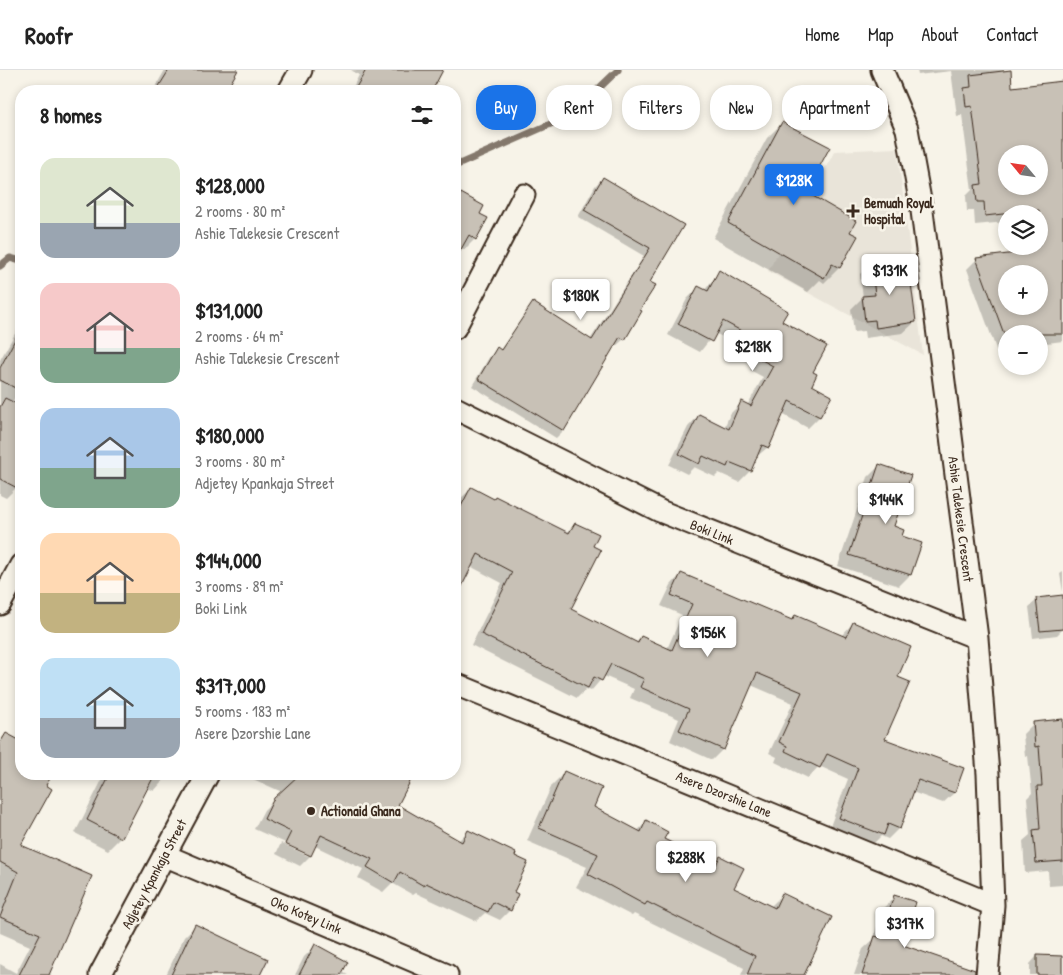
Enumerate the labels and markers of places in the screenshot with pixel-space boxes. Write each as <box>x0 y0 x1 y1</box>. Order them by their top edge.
pin: $128K <box>759 164 829 206</box>
place label: Bemuah Royal Hospital <box>864 193 934 230</box>
marker: Bemuah Royal Hospital <box>846 204 860 218</box>
pin: $131K <box>855 254 925 296</box>
pin: $180K <box>546 278 616 321</box>
pin: $218K <box>718 330 788 372</box>
pin: $144K <box>851 482 921 525</box>
pin: $156K <box>673 616 743 658</box>
place label: Actionaid Ghana <box>321 801 401 820</box>
marker: Actionaid Ghana <box>305 805 317 817</box>
pin: $288K <box>651 840 721 883</box>
pin: $317K <box>870 906 940 949</box>

